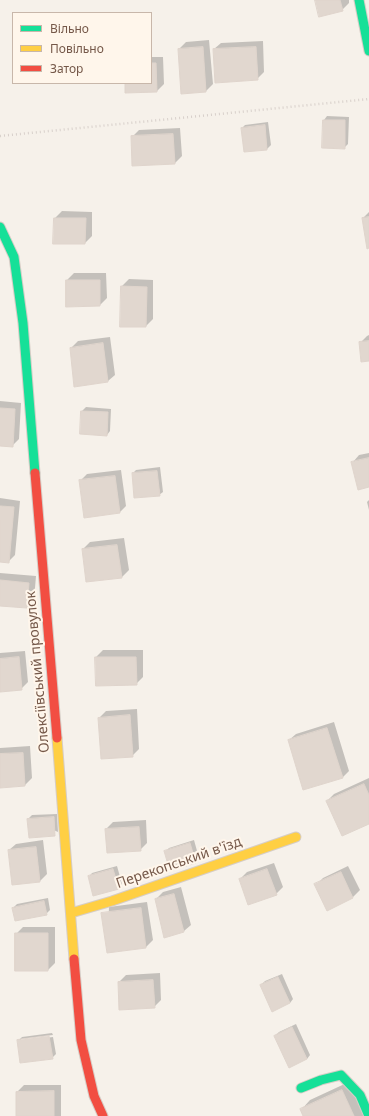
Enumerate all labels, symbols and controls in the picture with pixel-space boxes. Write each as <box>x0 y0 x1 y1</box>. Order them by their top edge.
legend <box>12 12 152 84</box>
text: Вільно <box>50 20 89 37</box>
text: Повільно <box>50 40 104 57</box>
text: Затор <box>50 60 83 77</box>
street label: Олексіївський провулок <box>23 591 53 753</box>
street label: Перекопський в'їзд <box>114 834 244 892</box>

